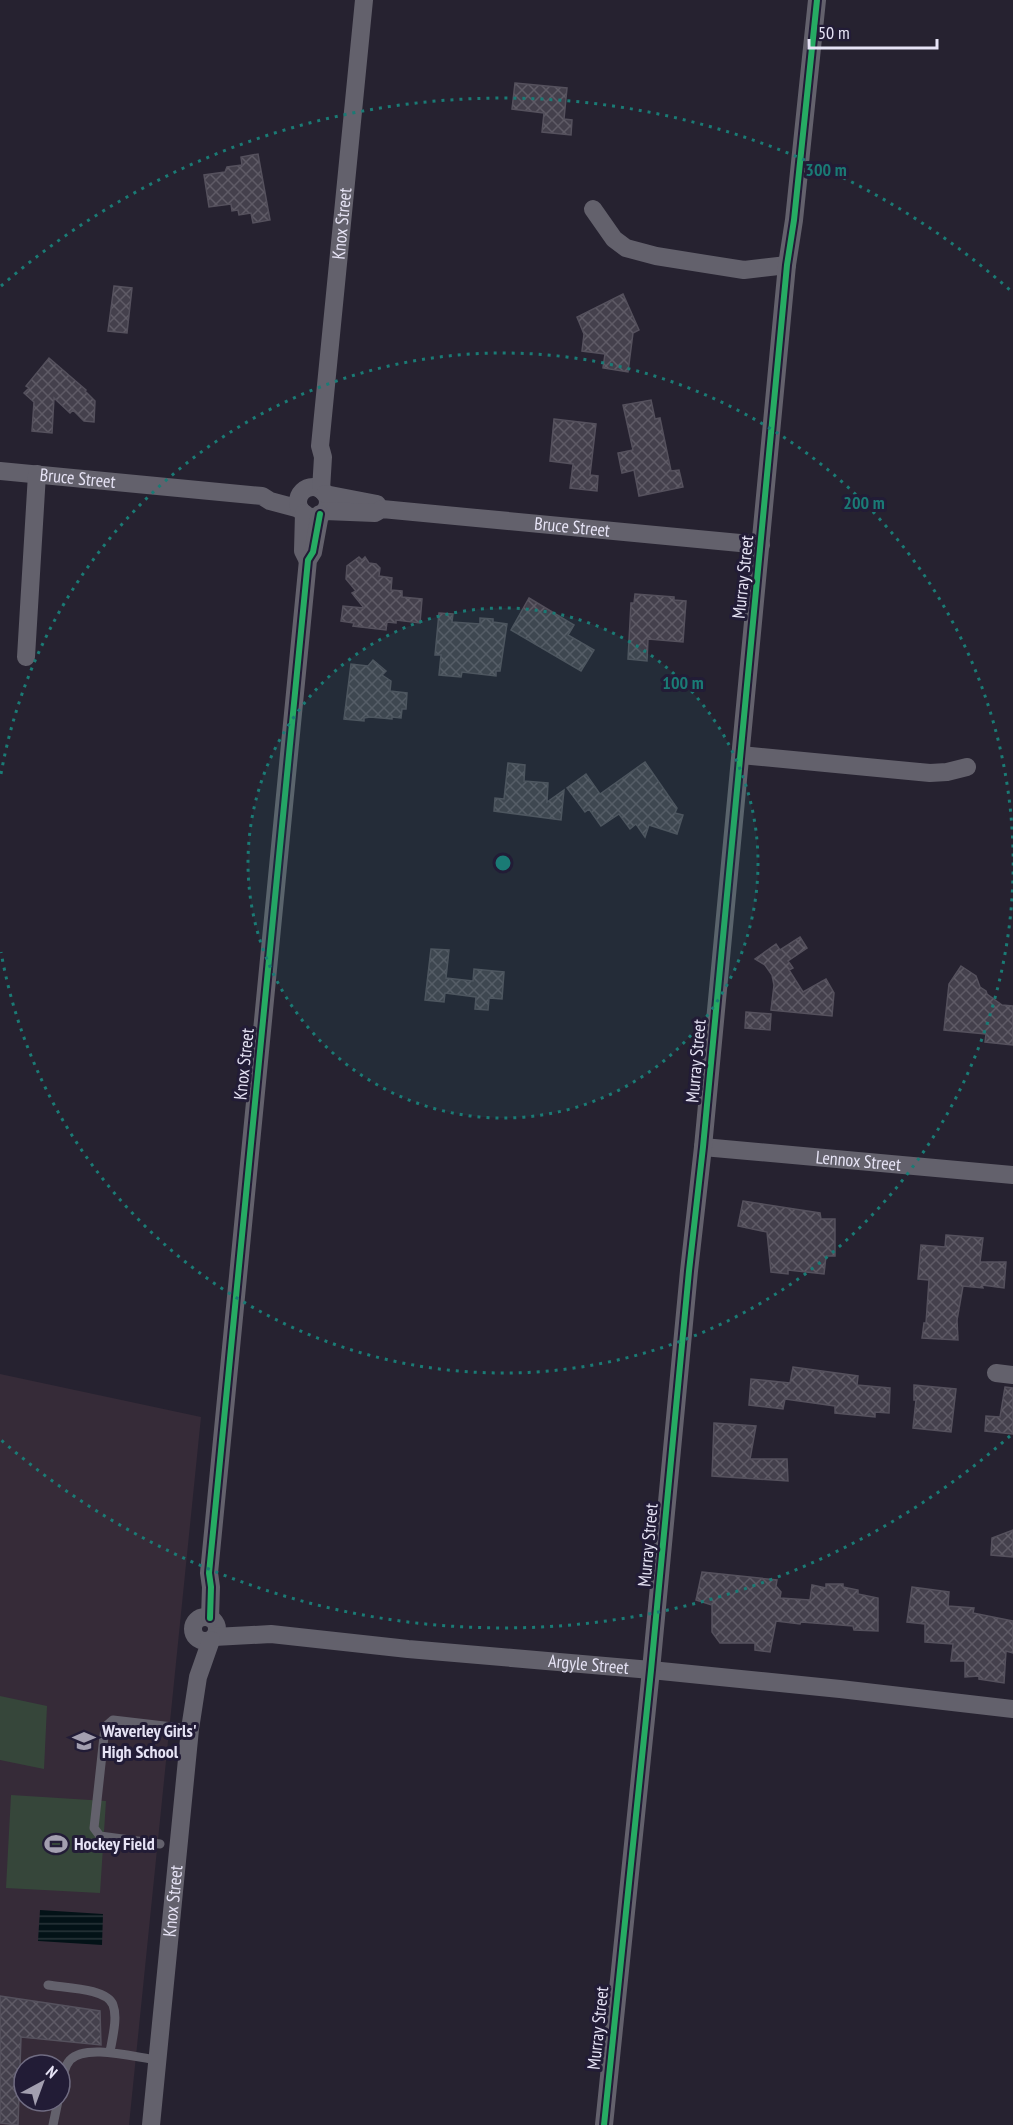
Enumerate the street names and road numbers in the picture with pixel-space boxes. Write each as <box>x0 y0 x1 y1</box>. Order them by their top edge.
street label: Knox Street <box>326 187 356 260</box>
street label: Bruce Street <box>39 463 117 493</box>
street label: Bruce Street <box>533 512 611 542</box>
street label: Murray Street <box>727 534 758 620</box>
street label: Murray Street <box>680 1018 711 1104</box>
street label: Knox Street <box>228 1027 259 1101</box>
street label: Lennox Street <box>815 1145 902 1176</box>
street label: Murray Street <box>632 1502 663 1588</box>
street label: Argyle Street <box>547 1649 630 1679</box>
street label: Knox Street <box>158 1864 188 1938</box>
street label: Murray Street <box>582 1985 613 2071</box>

